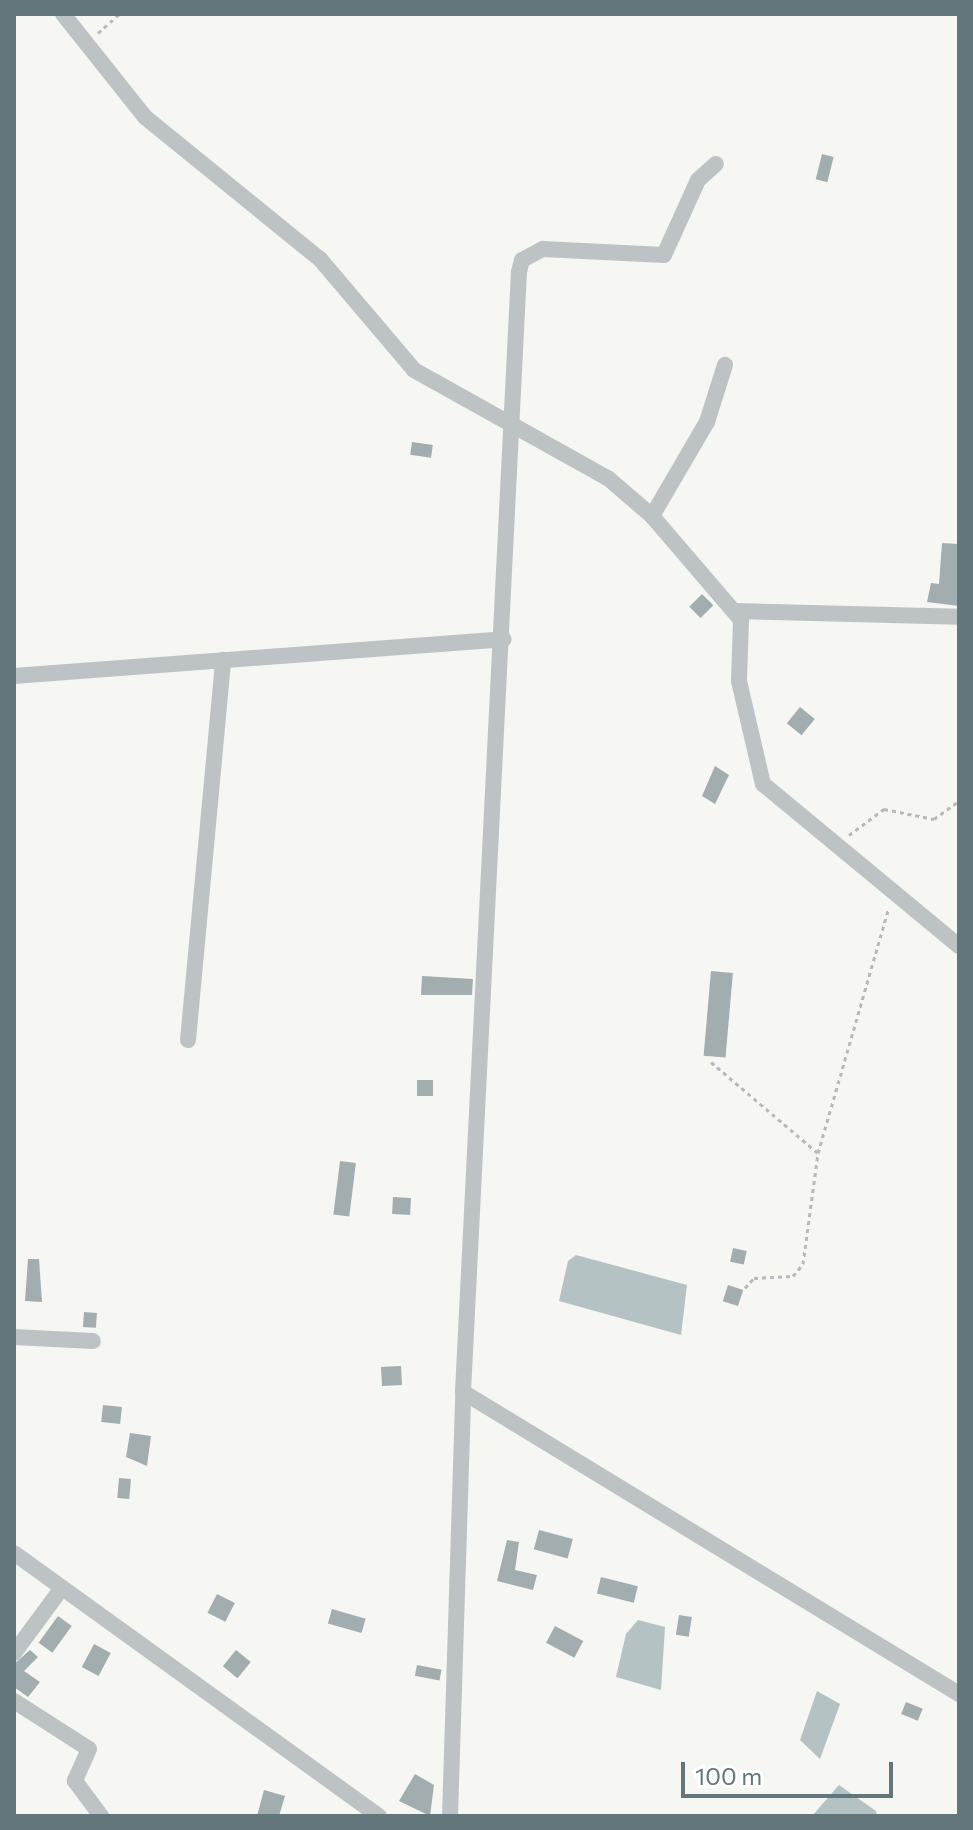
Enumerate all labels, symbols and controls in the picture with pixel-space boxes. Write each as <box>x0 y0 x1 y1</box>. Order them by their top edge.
scale bar <box>685 1746 897 1796</box>
text: 100 m <box>695 1761 762 1790</box>

